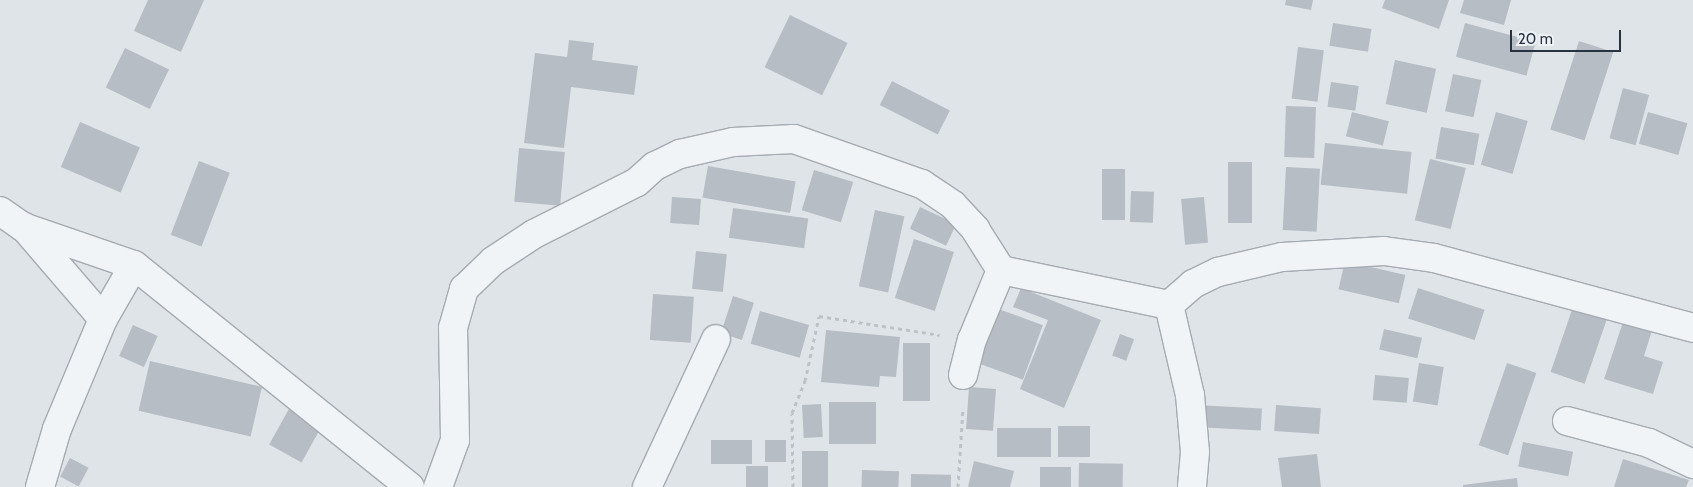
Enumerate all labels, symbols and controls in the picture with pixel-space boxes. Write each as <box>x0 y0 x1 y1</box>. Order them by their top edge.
scale bar <box>1513 20 1624 52</box>
text: 20 m <box>1518 30 1553 48</box>

